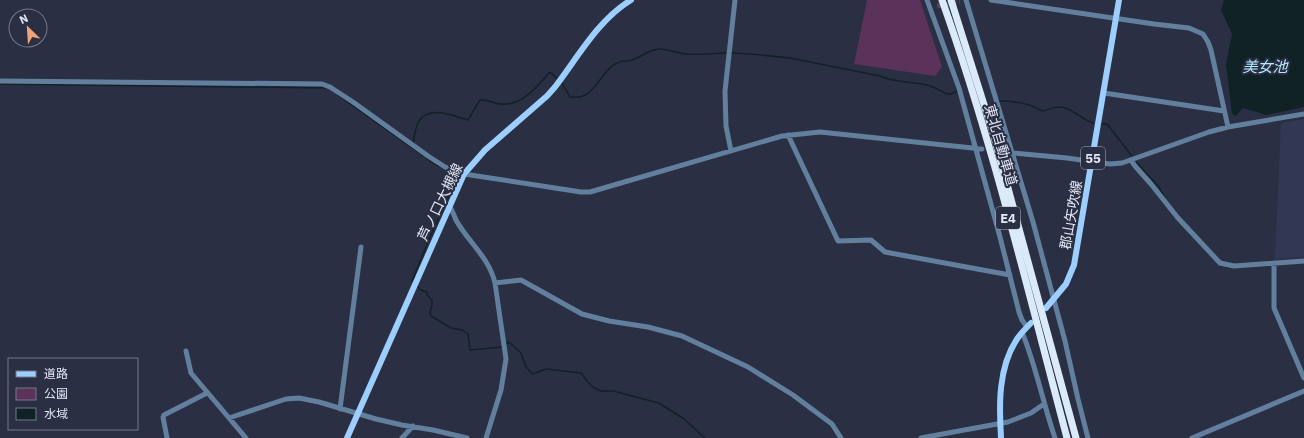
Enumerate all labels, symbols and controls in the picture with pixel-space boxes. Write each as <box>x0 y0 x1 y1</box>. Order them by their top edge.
north arrow <box>8 8 48 48</box>
text: N <box>17 11 30 27</box>
water label: 美女池 <box>1242 57 1289 76</box>
street label: 東北自動車道 <box>981 102 1021 188</box>
road number: 55 <box>1081 147 1105 169</box>
street label: 芦ノ口大槻線 <box>413 160 467 244</box>
street label: 郡山矢吹線 <box>1056 179 1086 251</box>
road number: E4 <box>996 207 1020 229</box>
legend <box>8 358 138 430</box>
text: 道路 <box>44 366 68 381</box>
text: 公園 <box>44 386 68 401</box>
text: 水域 <box>44 406 68 421</box>

